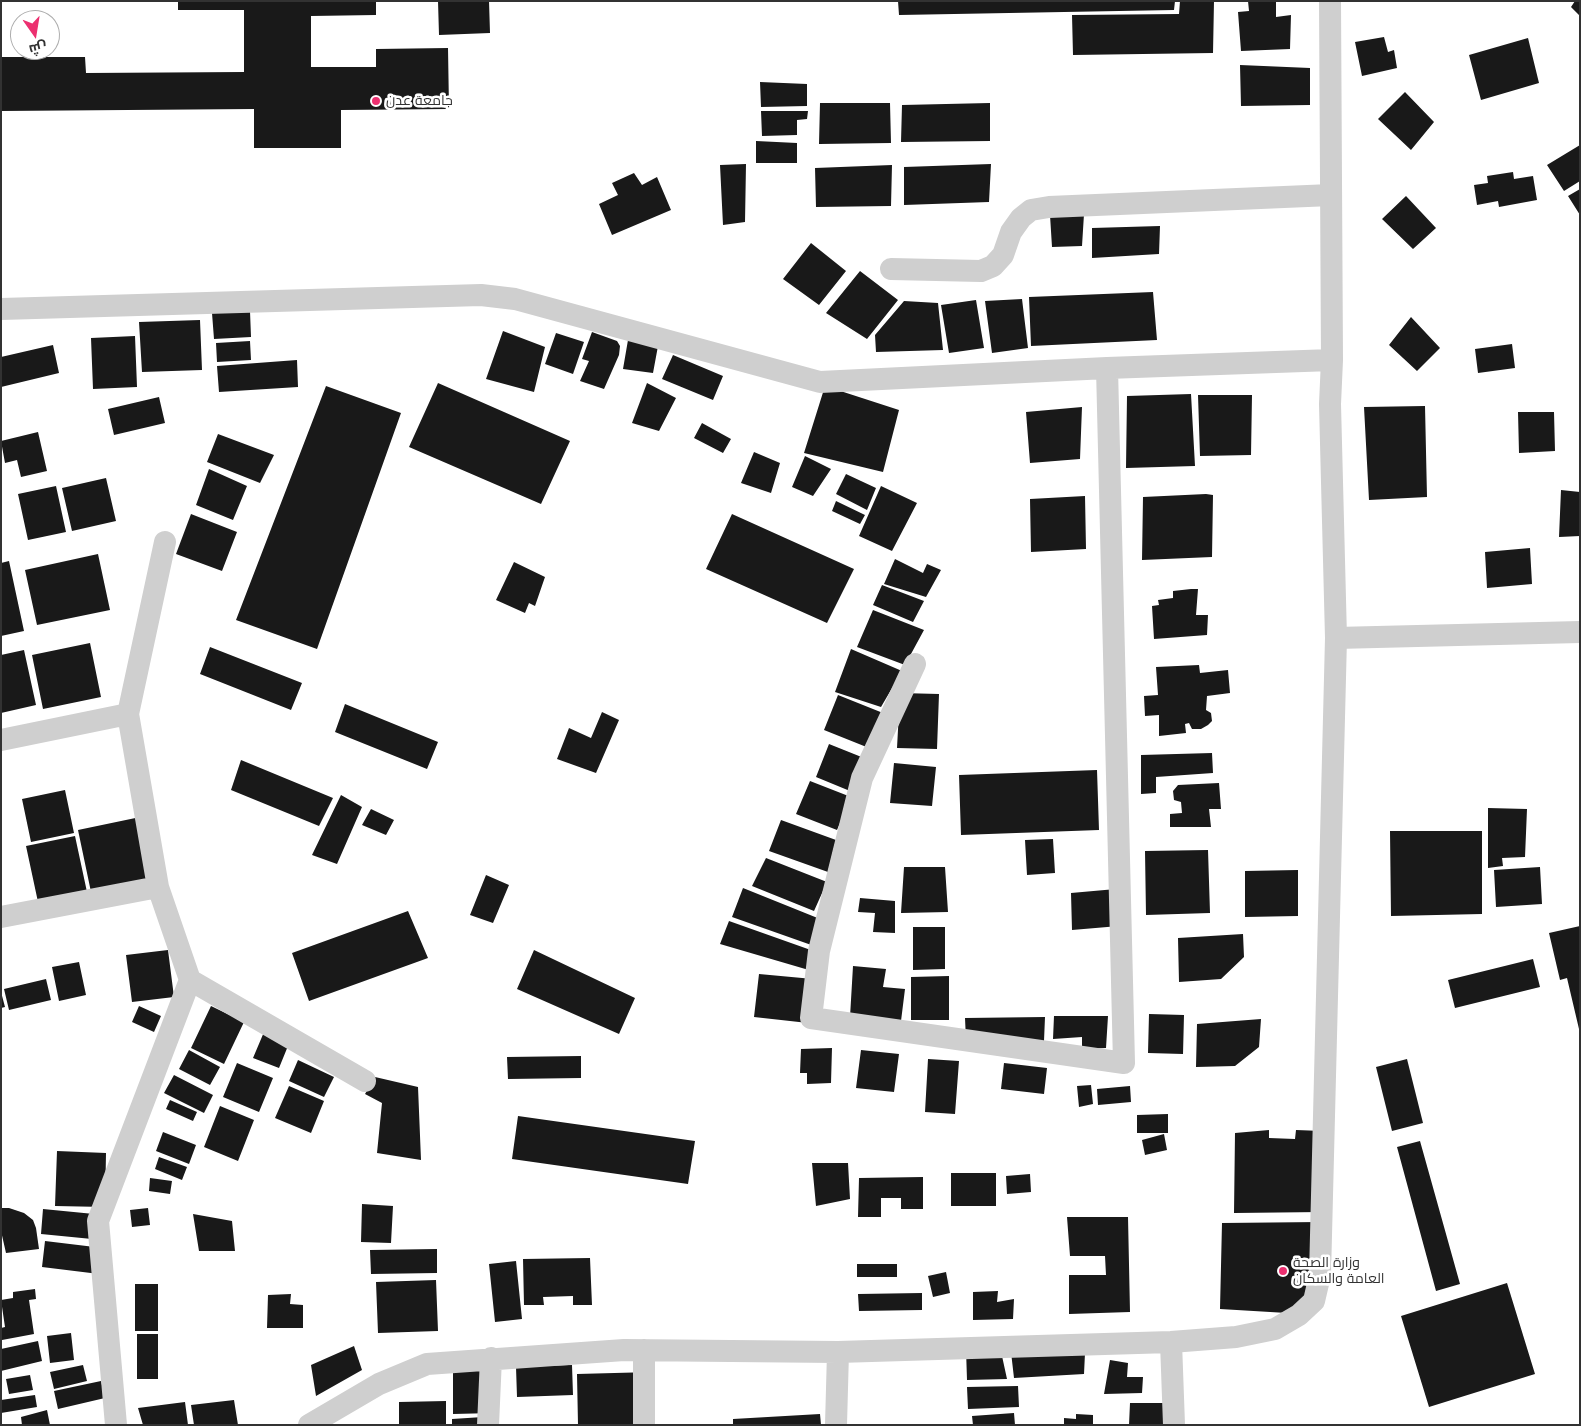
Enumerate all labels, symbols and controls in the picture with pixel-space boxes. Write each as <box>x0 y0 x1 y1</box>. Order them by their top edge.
north arrow <box>10 10 60 60</box>
text: ش <box>27 38 49 59</box>
place label: جامعة عدن <box>386 93 453 109</box>
marker: جامعة عدن <box>370 95 382 107</box>
place label: وزارة الصحة العامة والسكان <box>1293 1255 1385 1288</box>
marker: وزارة الصحة العامة والسكان <box>1277 1265 1289 1277</box>

